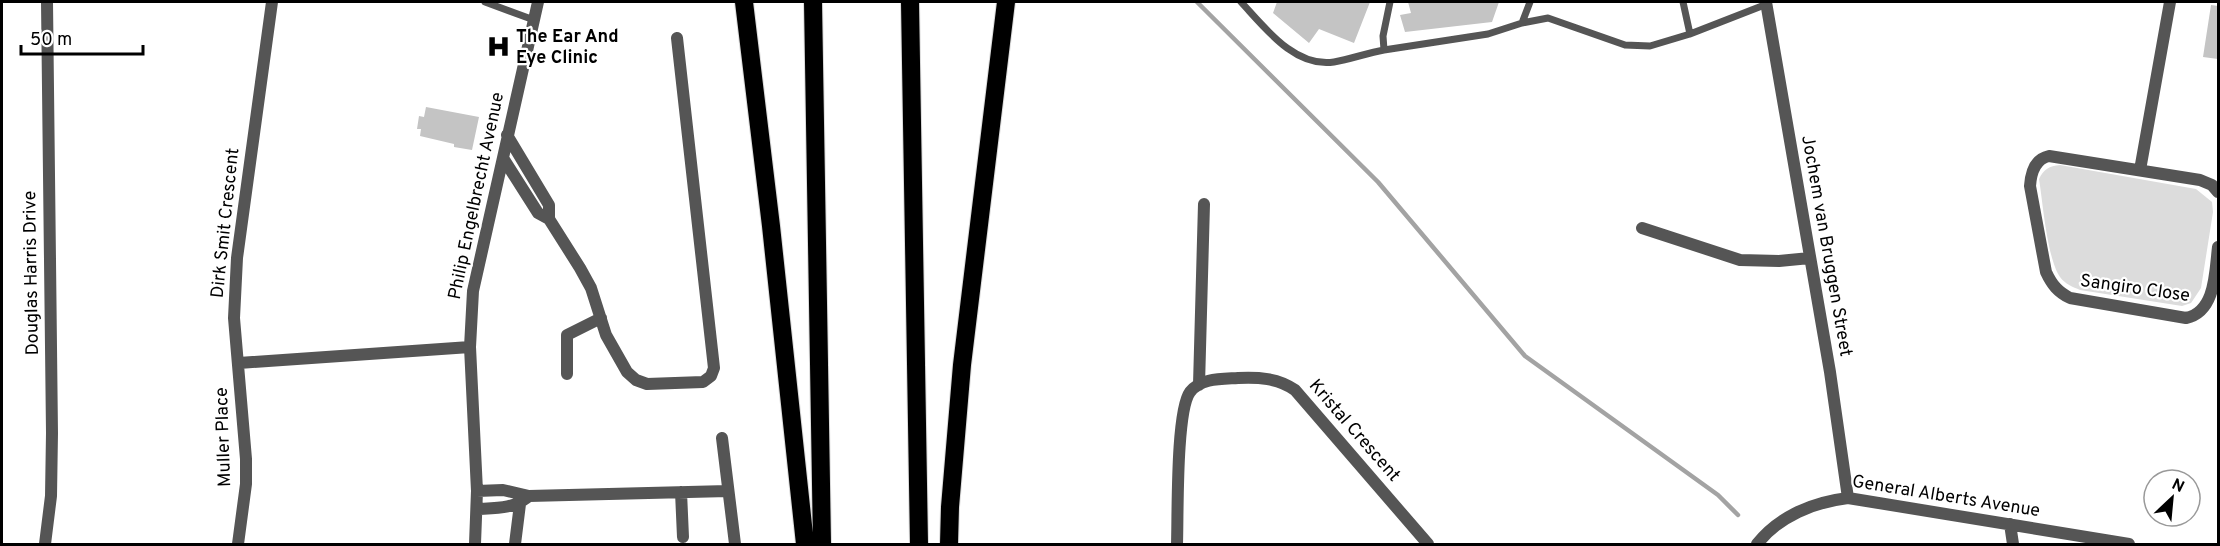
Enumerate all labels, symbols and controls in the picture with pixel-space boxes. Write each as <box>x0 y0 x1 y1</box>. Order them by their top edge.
scale bar <box>21 18 142 56</box>
place label: The Ear And Eye Clinic <box>516 26 619 70</box>
text: 50 m <box>30 29 72 52</box>
hospital icon: The Ear And Eye Clinic <box>485 34 511 60</box>
street label: Philip Engelbrecht Avenue <box>444 90 510 302</box>
street label: Jochem van Bruggen Street <box>1795 134 1857 358</box>
street label: Dirk Smit Crescent <box>207 147 245 299</box>
street label: Douglas Harris Drive <box>19 190 45 356</box>
street label: Sangiro Close <box>2079 270 2191 308</box>
street label: Kristal Crescent <box>1303 375 1405 487</box>
street label: Muller Place <box>211 387 237 487</box>
north arrow <box>2142 468 2202 528</box>
street label: General Alberts Avenue <box>1850 471 2042 523</box>
text: N <box>2168 475 2187 498</box>

